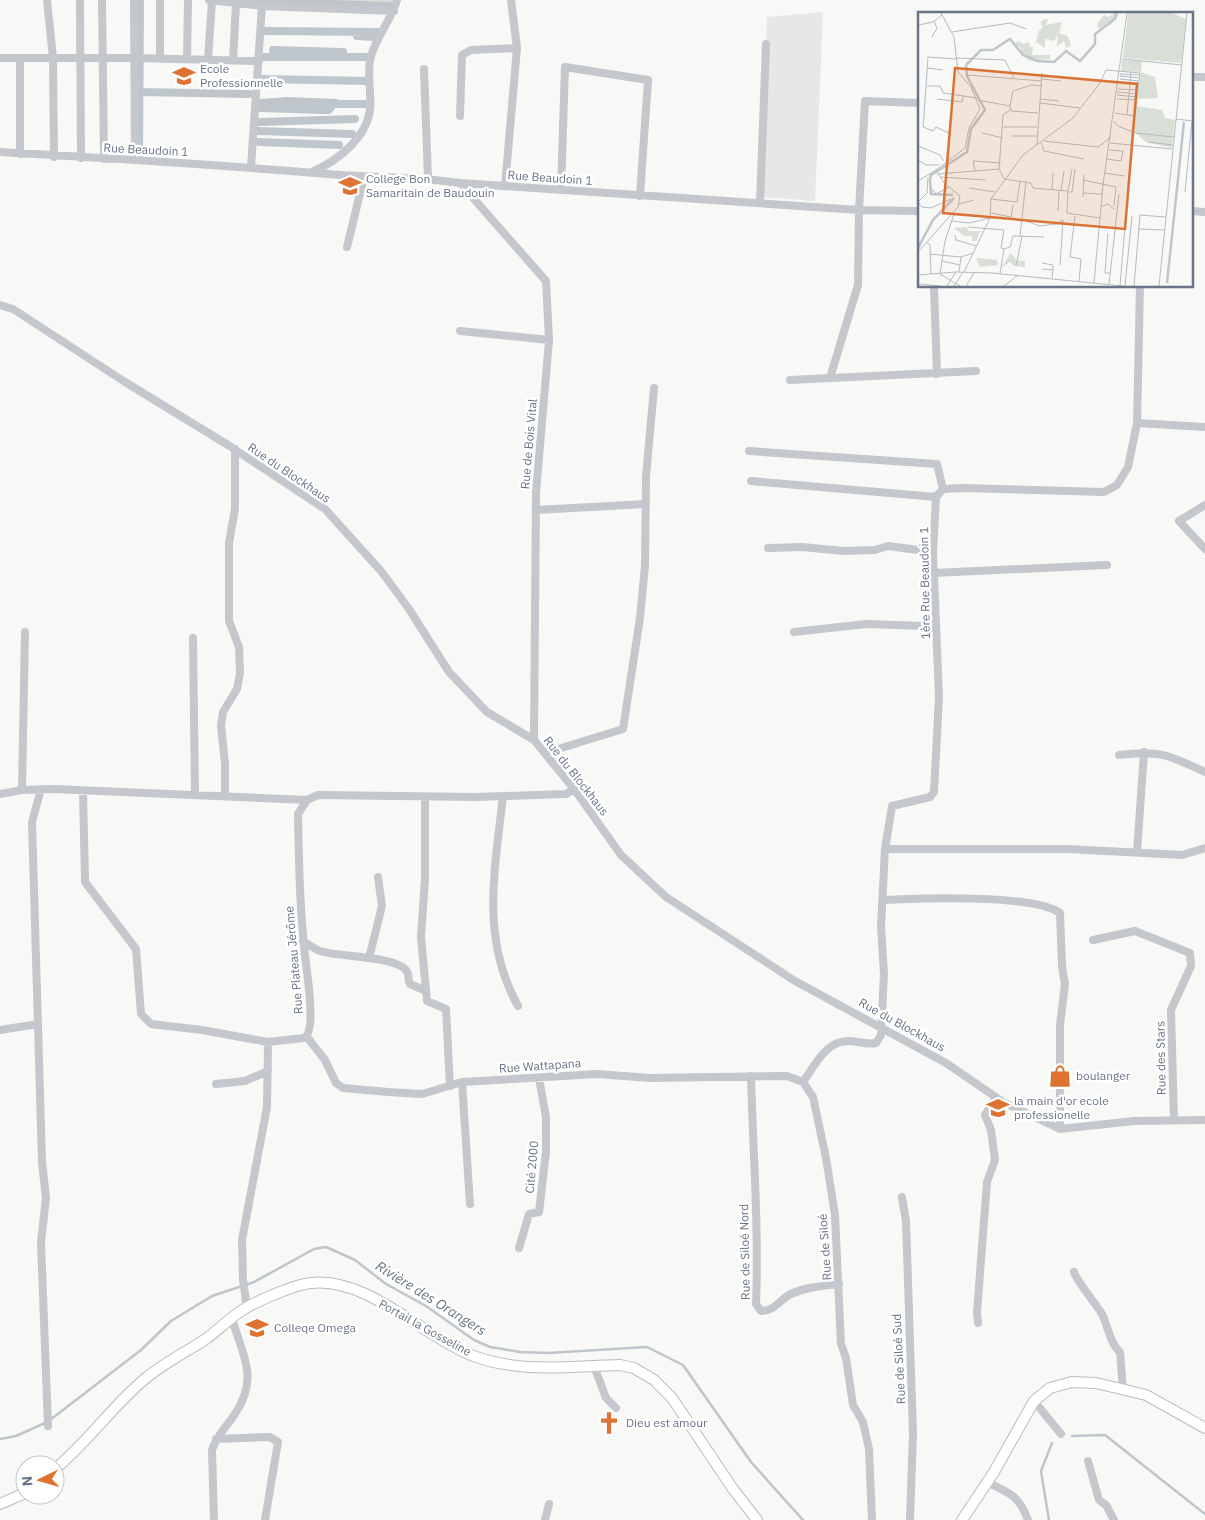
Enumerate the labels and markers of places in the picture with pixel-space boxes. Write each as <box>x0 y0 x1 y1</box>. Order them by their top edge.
place label: Ecole Professionnelle <box>200 61 284 90</box>
school or university icon: Ecole Professionnelle <box>171 63 197 89</box>
place label: College Bon Samaritain de Baudouin <box>366 171 495 200</box>
school or university icon: College Bon Samaritain de Baudouin <box>337 173 363 199</box>
shop icon: boulanger <box>1047 1063 1073 1089</box>
place label: boulanger <box>1076 1068 1131 1083</box>
place label: la main d'or ecole professionelle <box>1014 1093 1109 1122</box>
school or university icon: la main d'or ecole professionelle <box>985 1095 1011 1121</box>
school or university icon: Colleqe Omega <box>244 1315 270 1341</box>
place label: Colleqe Omega <box>274 1320 356 1335</box>
church icon: Dieu est amour <box>596 1410 622 1436</box>
place label: Dieu est amour <box>626 1415 708 1430</box>

